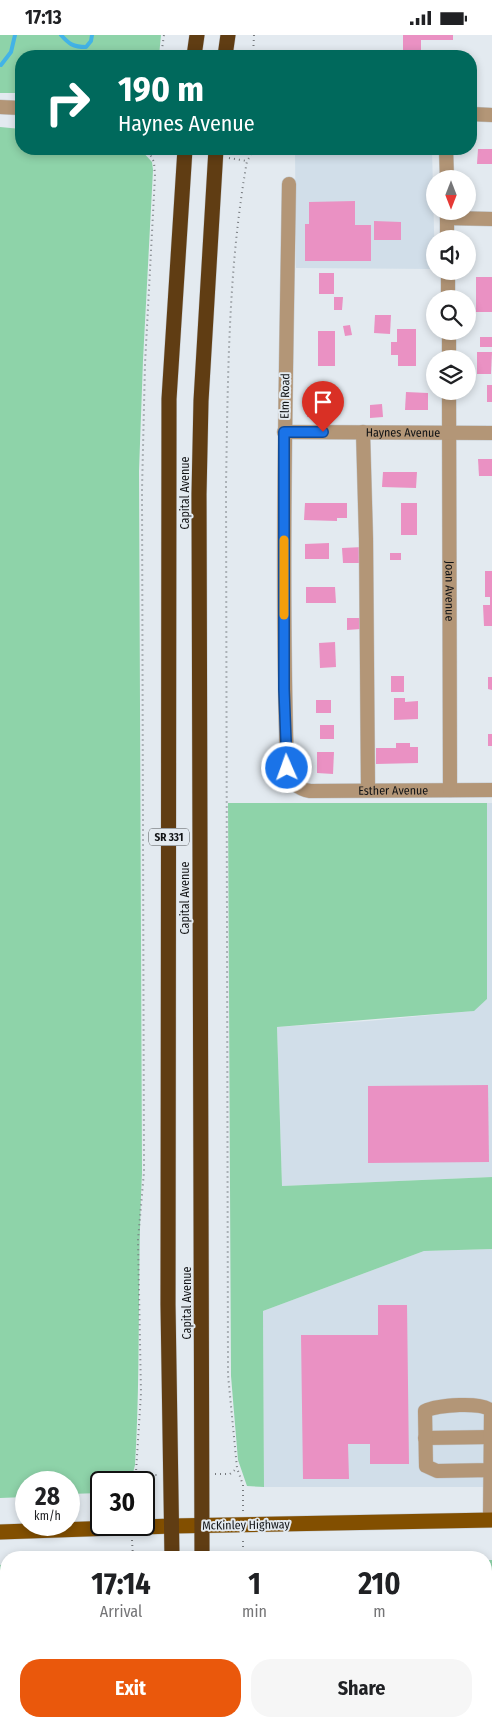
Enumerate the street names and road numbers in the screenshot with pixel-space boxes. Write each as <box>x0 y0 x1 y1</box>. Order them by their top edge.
street label: Elm Road <box>278 373 292 419</box>
street label: Haynes Avenue <box>366 425 440 440</box>
street label: Capital Avenue <box>178 456 192 529</box>
street label: Joan Avenue <box>442 561 457 621</box>
street label: Esther Avenue <box>358 783 428 798</box>
road number: SR 331 <box>149 829 189 845</box>
street label: Capital Avenue <box>178 861 192 934</box>
street label: Capital Avenue <box>180 1266 194 1339</box>
street label: McKinley Highway <box>202 1517 291 1533</box>

